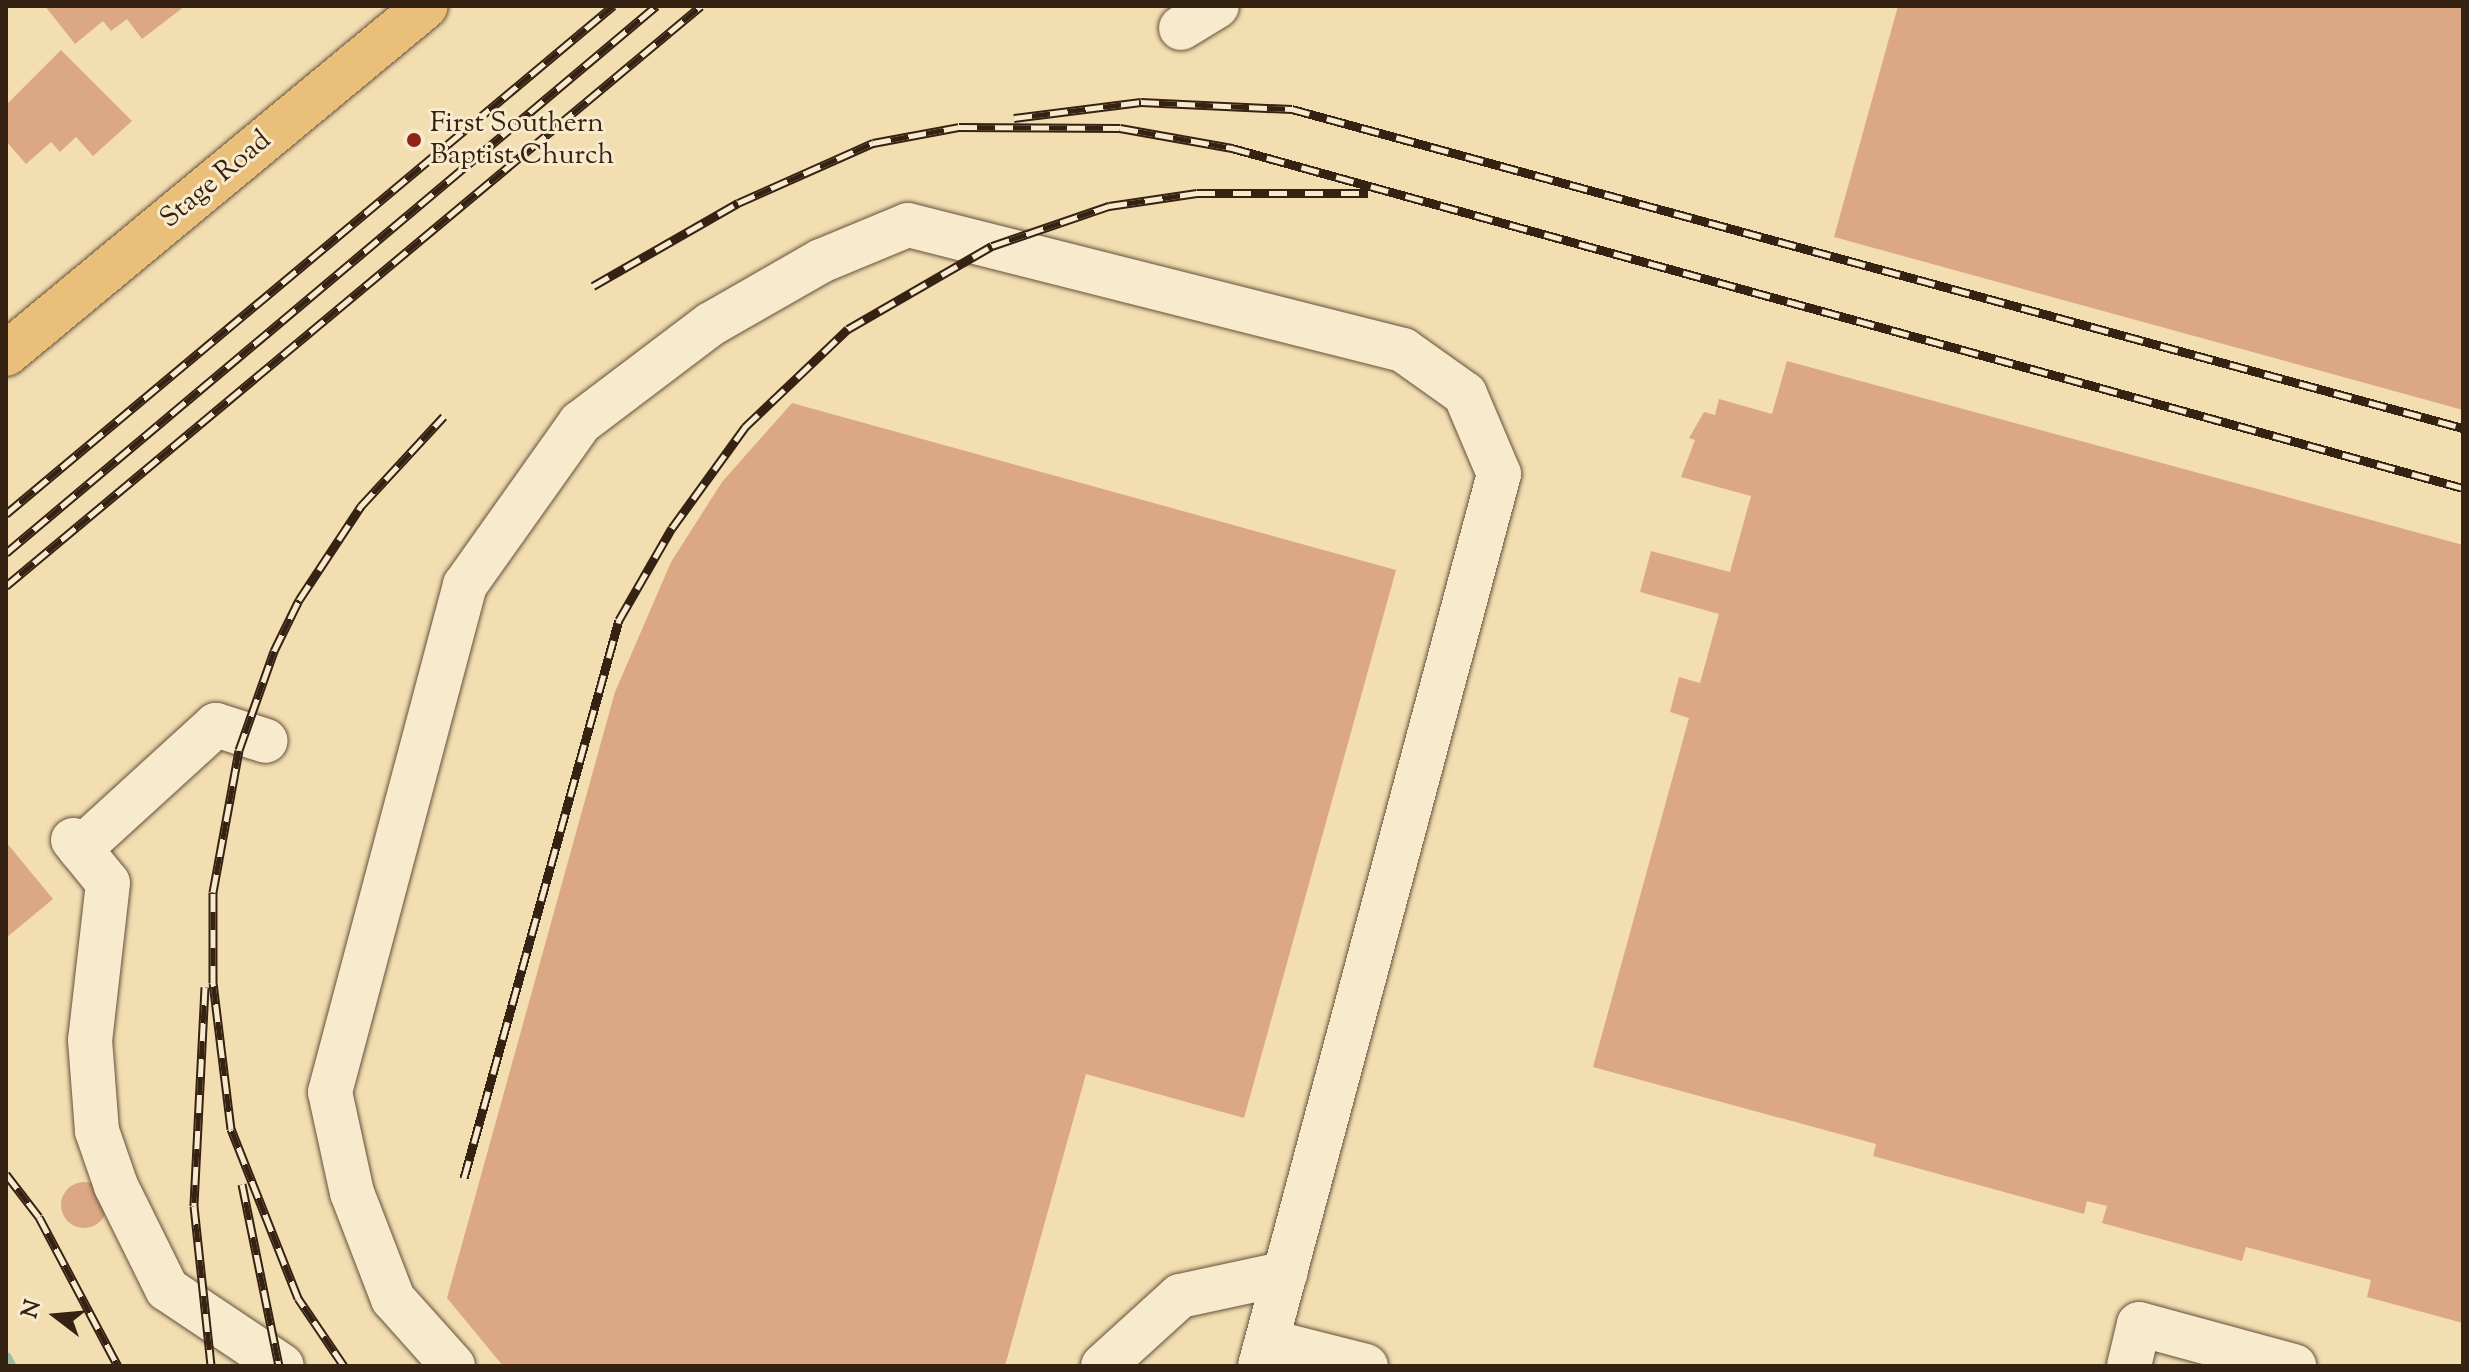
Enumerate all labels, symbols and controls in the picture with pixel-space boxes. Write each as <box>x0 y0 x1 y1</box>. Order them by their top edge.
place label: First Southern Baptist Church <box>430 107 614 173</box>
street label: Stage Road <box>154 124 278 236</box>
marker: First Southern Baptist Church <box>405 131 423 149</box>
north arrow <box>16 1276 96 1356</box>
text: N <box>15 1297 51 1322</box>

